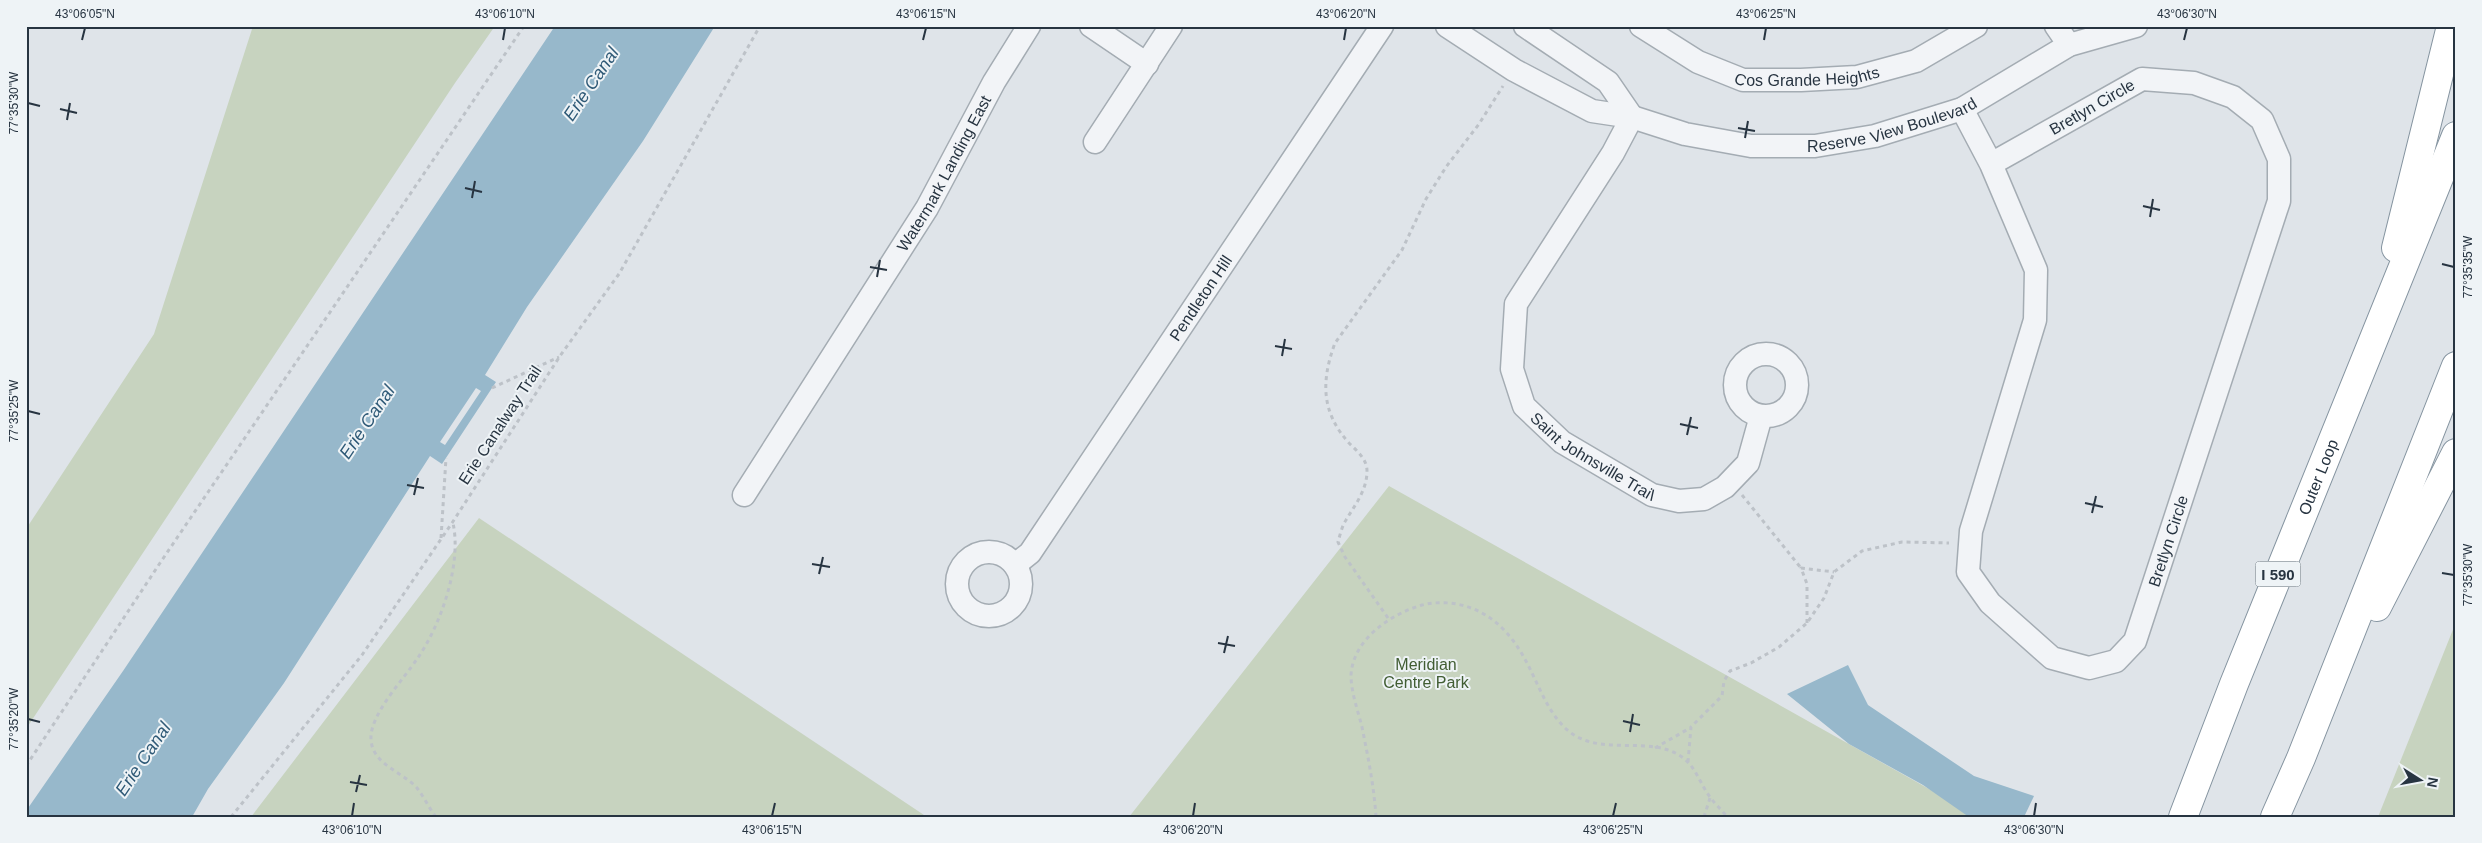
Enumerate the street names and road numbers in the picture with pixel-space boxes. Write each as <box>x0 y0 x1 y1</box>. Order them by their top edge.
street label: Cos Grande Heights <box>1732 63 1881 89</box>
street label: Bretlyn Circle <box>2047 76 2138 138</box>
street label: Watermark Landing East <box>893 92 994 254</box>
street label: Reserve View Boulevard <box>1807 94 1979 155</box>
street label: Pendleton Hill <box>1166 252 1235 344</box>
street label: Erie Canalway Trail <box>455 363 545 487</box>
street label: Saint Johnsville Trail <box>1527 409 1656 504</box>
street label: Outer Loop <box>2295 436 2341 517</box>
street label: Bretlyn Circle <box>2145 493 2191 589</box>
road number: I 590 <box>2256 562 2300 586</box>

